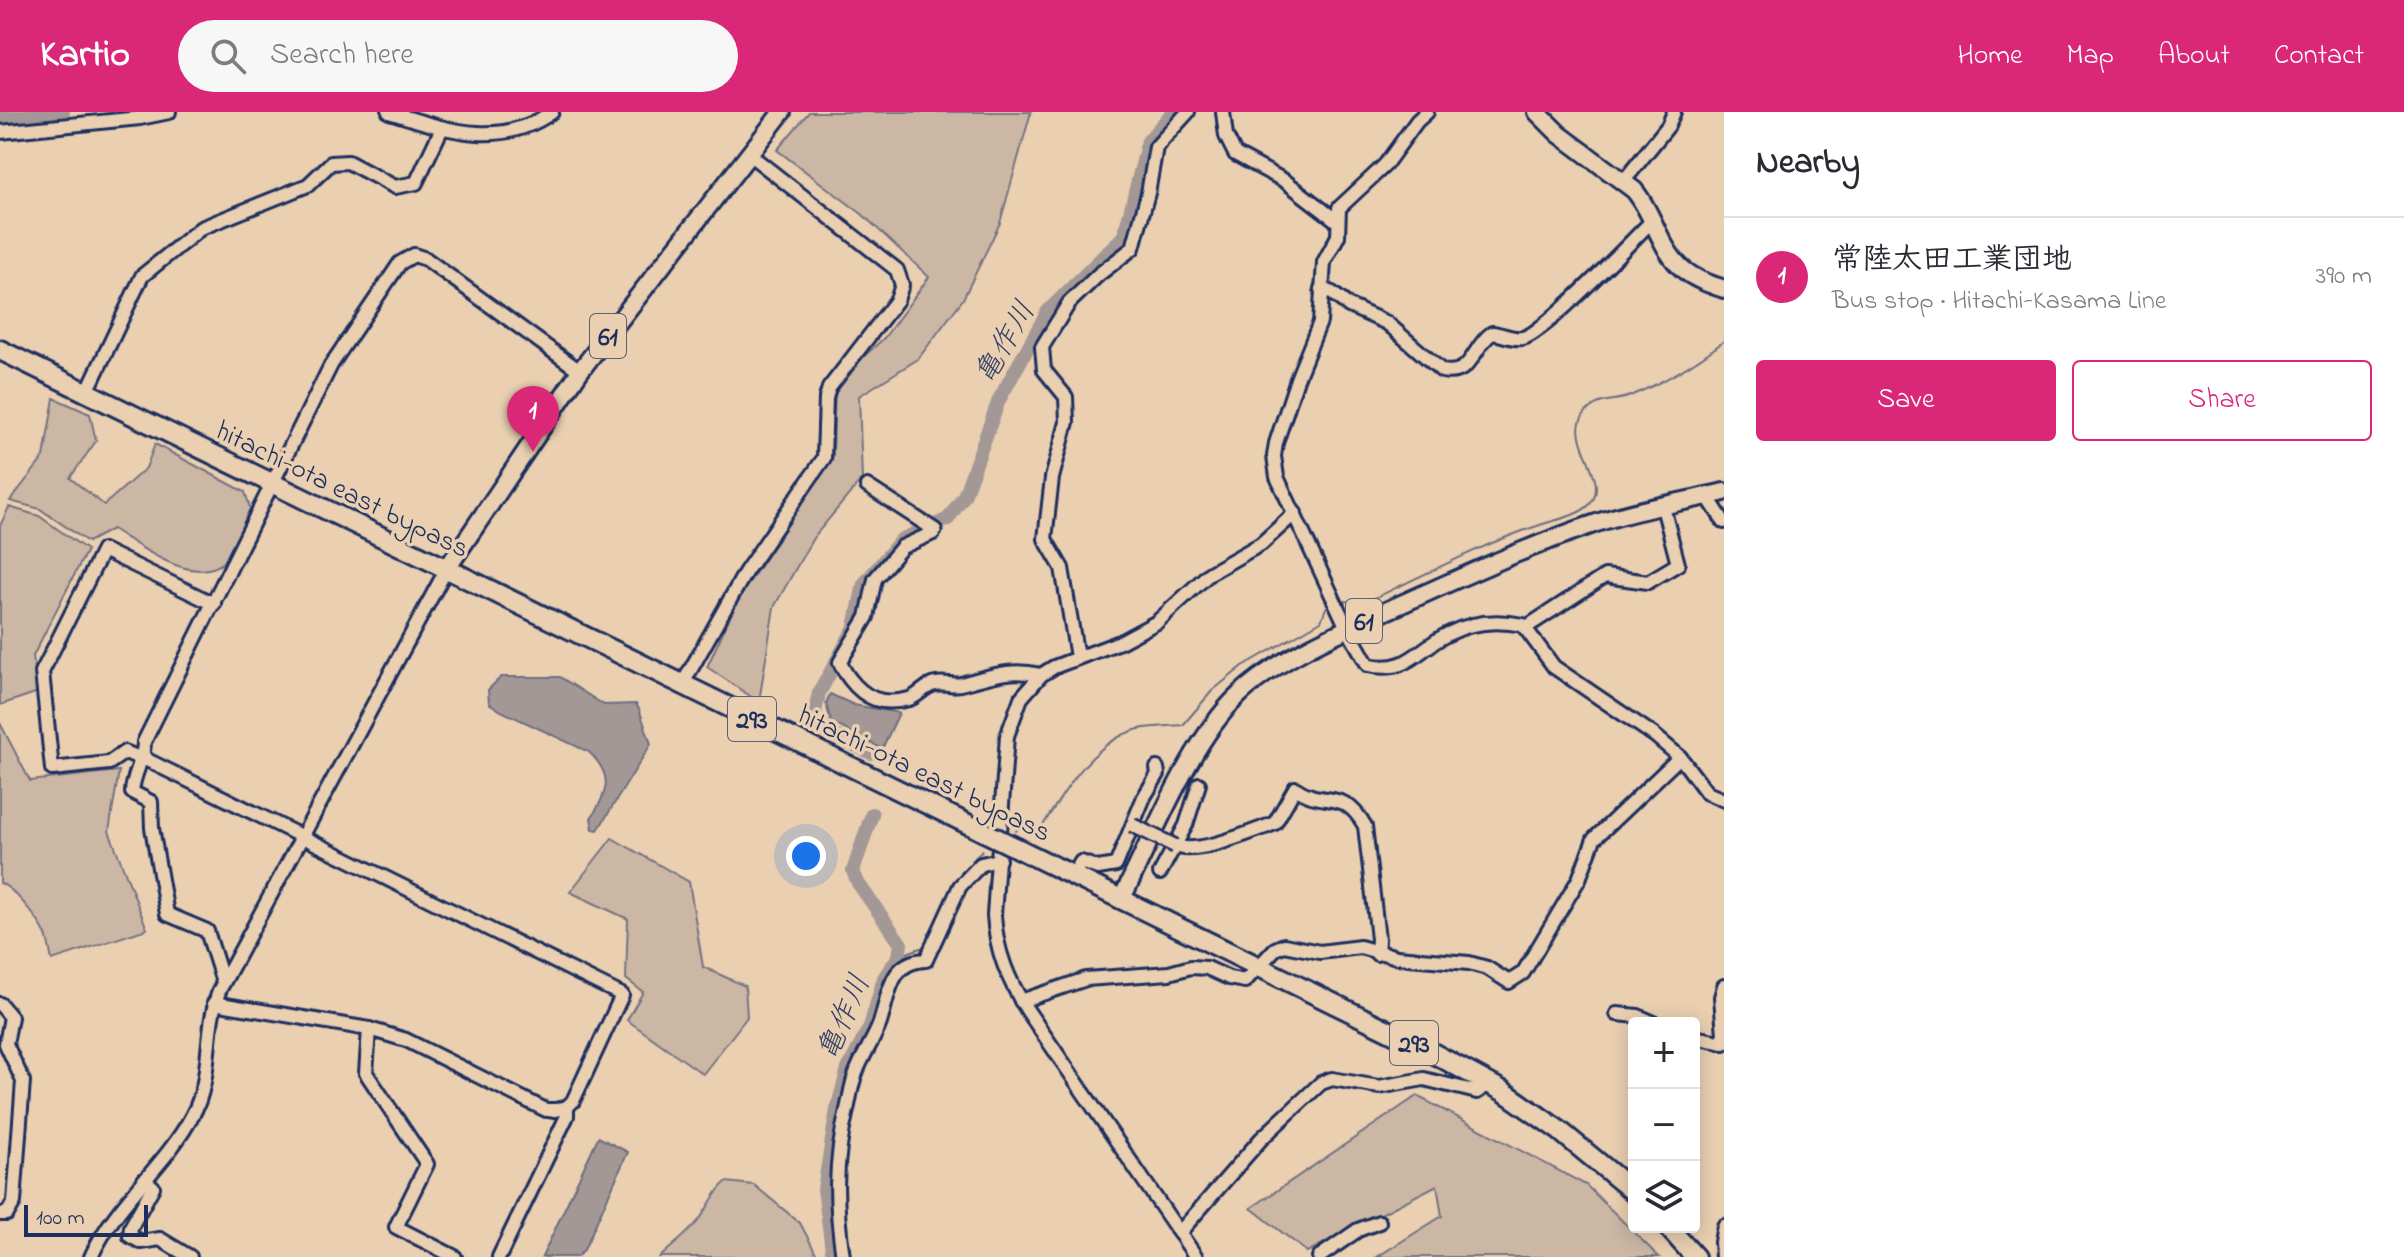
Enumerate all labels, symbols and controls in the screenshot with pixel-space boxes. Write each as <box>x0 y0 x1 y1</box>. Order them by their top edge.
search box <box>178 20 738 92</box>
text: Kartio <box>40 28 130 84</box>
icon: search <box>206 34 250 78</box>
text: Search here <box>270 34 414 78</box>
text: Home <box>1957 36 2023 77</box>
text: Map <box>2067 36 2114 77</box>
text: About <box>2158 36 2230 77</box>
text: Contact <box>2274 36 2364 77</box>
text: Nearby <box>1756 139 1860 189</box>
text: 常陸太田工業団地 <box>1832 239 2072 283</box>
text: 1 <box>1778 258 1786 296</box>
text: 390 m <box>2316 258 2372 296</box>
text: Bus stop · Hitachi-Kasama Line <box>1832 283 2167 321</box>
water label: 亀作川 <box>965 294 1048 393</box>
road number: 61 <box>590 314 626 358</box>
button: Save <box>1756 360 2056 441</box>
button: Share <box>2072 360 2372 441</box>
pin: 1 <box>507 386 559 452</box>
street label: hitachi-ota east bypass <box>208 412 475 570</box>
road number: 61 <box>1346 599 1382 643</box>
street label: hitachi-ota east bypass <box>790 696 1057 854</box>
road number: 293 <box>728 697 776 741</box>
your location <box>786 836 826 876</box>
water label: 亀作川 <box>808 968 884 1068</box>
map controls <box>1628 1017 1700 1233</box>
button: + <box>1628 1017 1700 1089</box>
road number: 293 <box>1390 1021 1438 1065</box>
button: − <box>1628 1089 1700 1161</box>
button: layers <box>1628 1161 1700 1233</box>
scale bar <box>24 1201 148 1237</box>
text: 100 m <box>36 1203 85 1235</box>

